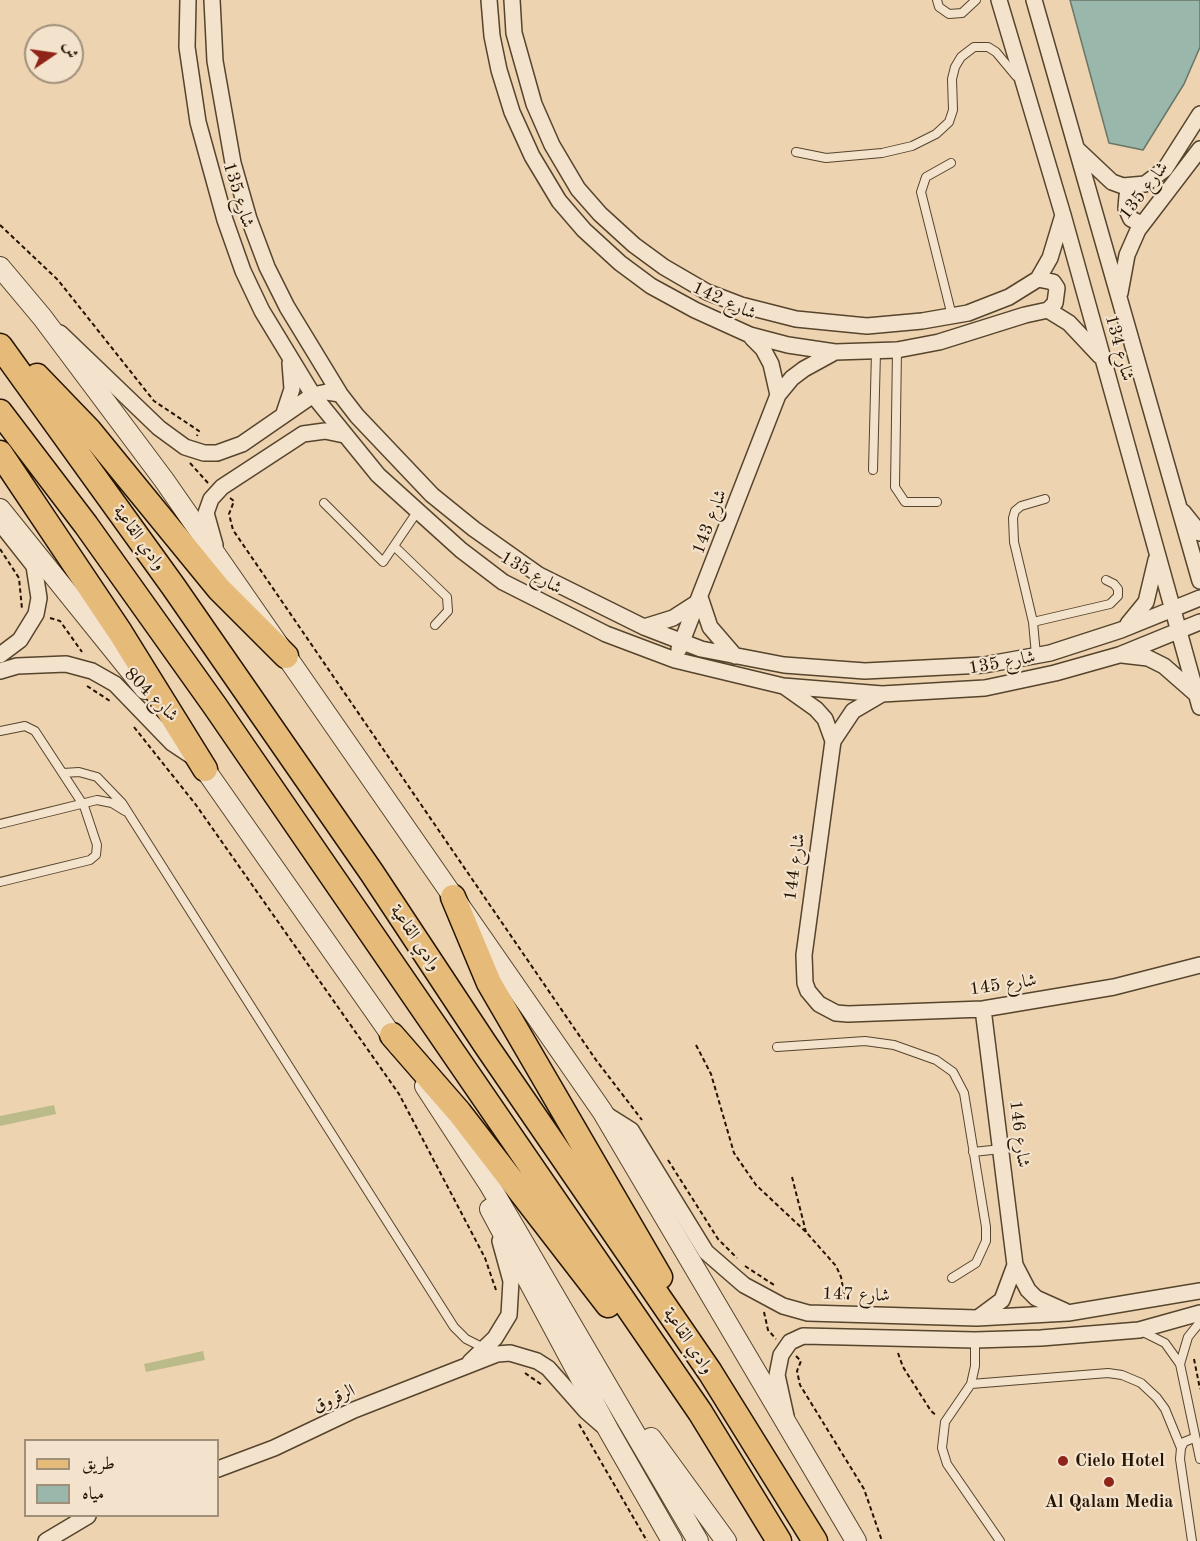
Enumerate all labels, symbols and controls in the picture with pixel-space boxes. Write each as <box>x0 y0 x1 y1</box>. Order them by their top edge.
north arrow <box>24 24 84 84</box>
text: ش <box>60 41 79 60</box>
street label: شارع 135 <box>1115 158 1173 224</box>
street label: شارع 135 <box>218 160 258 230</box>
street label: شارع 142 <box>689 277 759 325</box>
street label: شارع 134 <box>1100 313 1138 383</box>
street label: شارع 143 <box>688 487 732 557</box>
street label: وادي القاعية <box>108 501 170 575</box>
street label: شارع 135 <box>496 547 566 599</box>
street label: شارع 135 <box>967 646 1037 680</box>
street label: شارع 804 <box>119 663 183 727</box>
street label: شارع 144 <box>780 832 810 902</box>
street label: وادي القاعية <box>385 901 445 975</box>
street label: شارع 145 <box>968 970 1038 1000</box>
street label: شارع 146 <box>1004 1099 1034 1169</box>
street label: شارع 147 <box>822 1283 890 1307</box>
street label: وادي القاعية <box>658 1304 718 1378</box>
street label: الرقروق <box>309 1380 359 1418</box>
legend <box>24 1439 219 1517</box>
place label: Cielo Hotel <box>1075 1450 1165 1472</box>
marker: Cielo Hotel <box>1056 1454 1070 1468</box>
text: طريق <box>82 1455 115 1473</box>
marker: Al Qalam Media <box>1102 1475 1116 1489</box>
text: مياه <box>82 1485 104 1503</box>
place label: Al Qalam Media <box>1045 1491 1173 1513</box>

